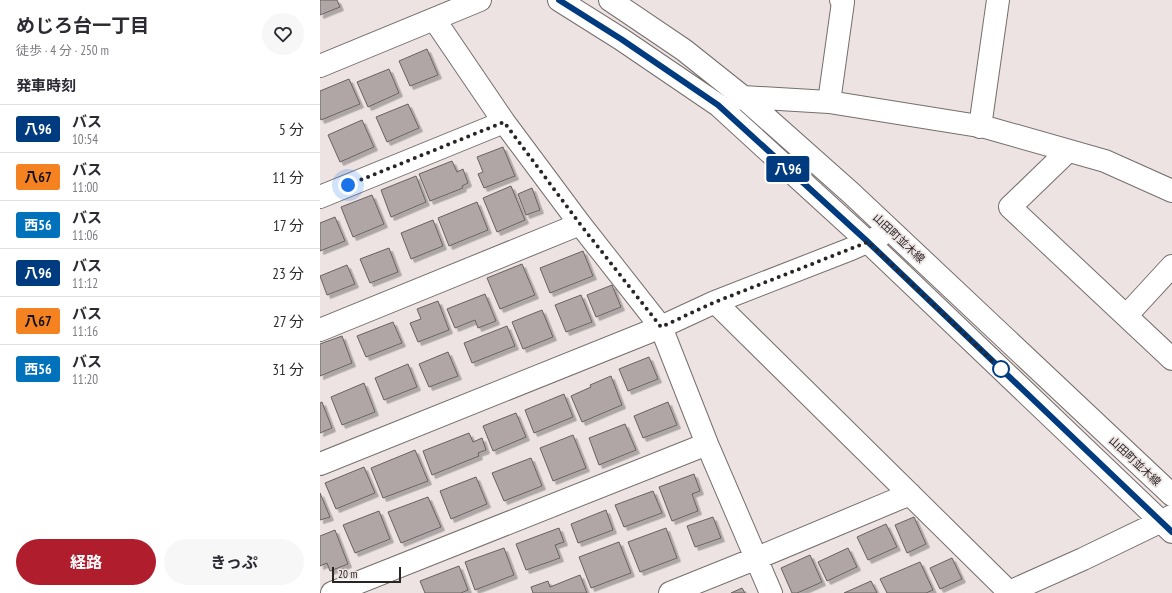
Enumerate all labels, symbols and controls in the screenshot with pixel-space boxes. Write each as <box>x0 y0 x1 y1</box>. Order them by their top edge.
text: めじろ台一丁目 <box>16 13 149 37</box>
button: heart <box>262 13 304 55</box>
text: 徒歩 · 4 分 · 250 m <box>16 42 109 59</box>
text: 発車時刻 <box>16 76 76 95</box>
text: バス <box>72 112 102 131</box>
text: 八96 <box>24 120 52 138</box>
text: 5 分 <box>279 120 304 139</box>
text: 10:54 <box>72 131 98 148</box>
line badge: 八96 <box>765 156 811 182</box>
text: バス <box>72 160 102 179</box>
text: 八96 <box>774 160 802 178</box>
text: 八67 <box>24 168 52 186</box>
text: 11 分 <box>272 168 304 187</box>
your location <box>338 175 358 195</box>
text: 11:00 <box>72 179 98 196</box>
text: バス <box>72 208 102 227</box>
street label: 山田町並木線 <box>870 210 928 266</box>
text: 西56 <box>24 216 52 234</box>
text: 17 分 <box>273 216 304 235</box>
text: 11:06 <box>72 227 98 244</box>
text: バス <box>72 256 102 275</box>
text: 八96 <box>24 264 52 282</box>
text: 23 分 <box>272 264 304 283</box>
text: 11:12 <box>72 275 98 292</box>
text: バス <box>72 304 102 323</box>
text: 八67 <box>24 312 52 330</box>
text: 27 分 <box>273 312 304 331</box>
text: 11:16 <box>72 323 98 340</box>
text: バス <box>72 352 102 371</box>
text: 西56 <box>24 360 52 378</box>
text: 31 分 <box>272 360 304 379</box>
unlabelled marker <box>992 360 1010 378</box>
text: 11:20 <box>72 371 98 388</box>
street label: 山田町並木線 <box>1106 433 1164 489</box>
button: 経路 <box>16 539 156 585</box>
button: きっぷ <box>164 539 304 585</box>
scale bar <box>332 565 401 584</box>
text: 20 m <box>338 567 357 581</box>

